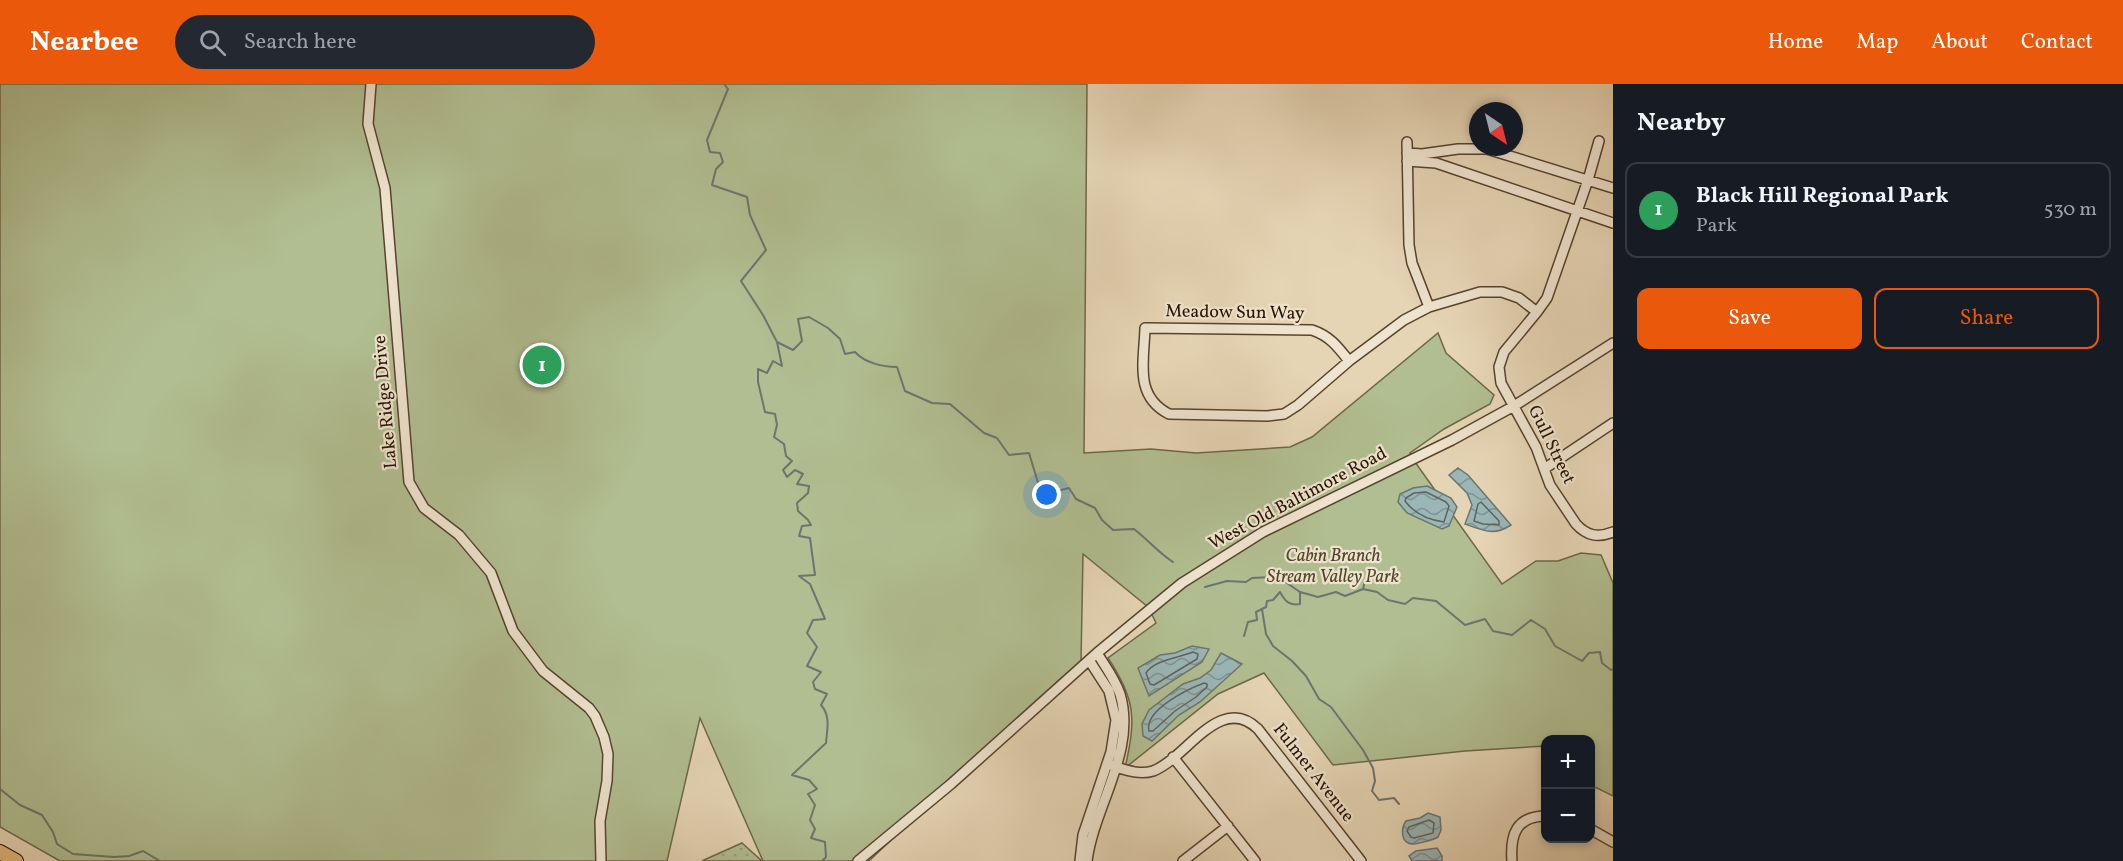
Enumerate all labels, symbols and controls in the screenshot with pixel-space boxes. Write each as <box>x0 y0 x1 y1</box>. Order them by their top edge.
search box <box>175 15 595 69</box>
text: Nearbee <box>30 23 139 62</box>
icon: search <box>196 26 229 59</box>
text: Search here <box>244 27 356 58</box>
text: Home <box>1768 28 1823 57</box>
text: Map <box>1856 28 1898 57</box>
text: About <box>1931 28 1988 57</box>
text: Contact <box>2021 28 2093 57</box>
north arrow <box>1469 102 1523 156</box>
text: Nearby <box>1637 105 1726 141</box>
text: Black Hill Regional Park <box>1696 181 1949 212</box>
text: 1 <box>1654 196 1663 224</box>
text: 530 m <box>2044 196 2097 224</box>
text: Park <box>1696 212 1737 240</box>
button: Save <box>1637 288 1862 349</box>
button: Share <box>1874 288 2099 349</box>
street label: Meadow Sun Way <box>1165 299 1305 327</box>
street label: Lake Ridge Drive <box>368 334 404 470</box>
pin: 1 <box>522 342 562 388</box>
street label: Gull Street <box>1521 401 1581 489</box>
street label: West Old Baltimore Road <box>1205 441 1391 557</box>
your location <box>1032 480 1061 509</box>
park label: Cabin Branch Stream Valley Park <box>1267 544 1399 590</box>
street label: Fulmer Avenue <box>1266 718 1360 828</box>
map controls <box>1541 735 1595 843</box>
button: + <box>1541 735 1595 789</box>
button: − <box>1541 789 1595 843</box>

